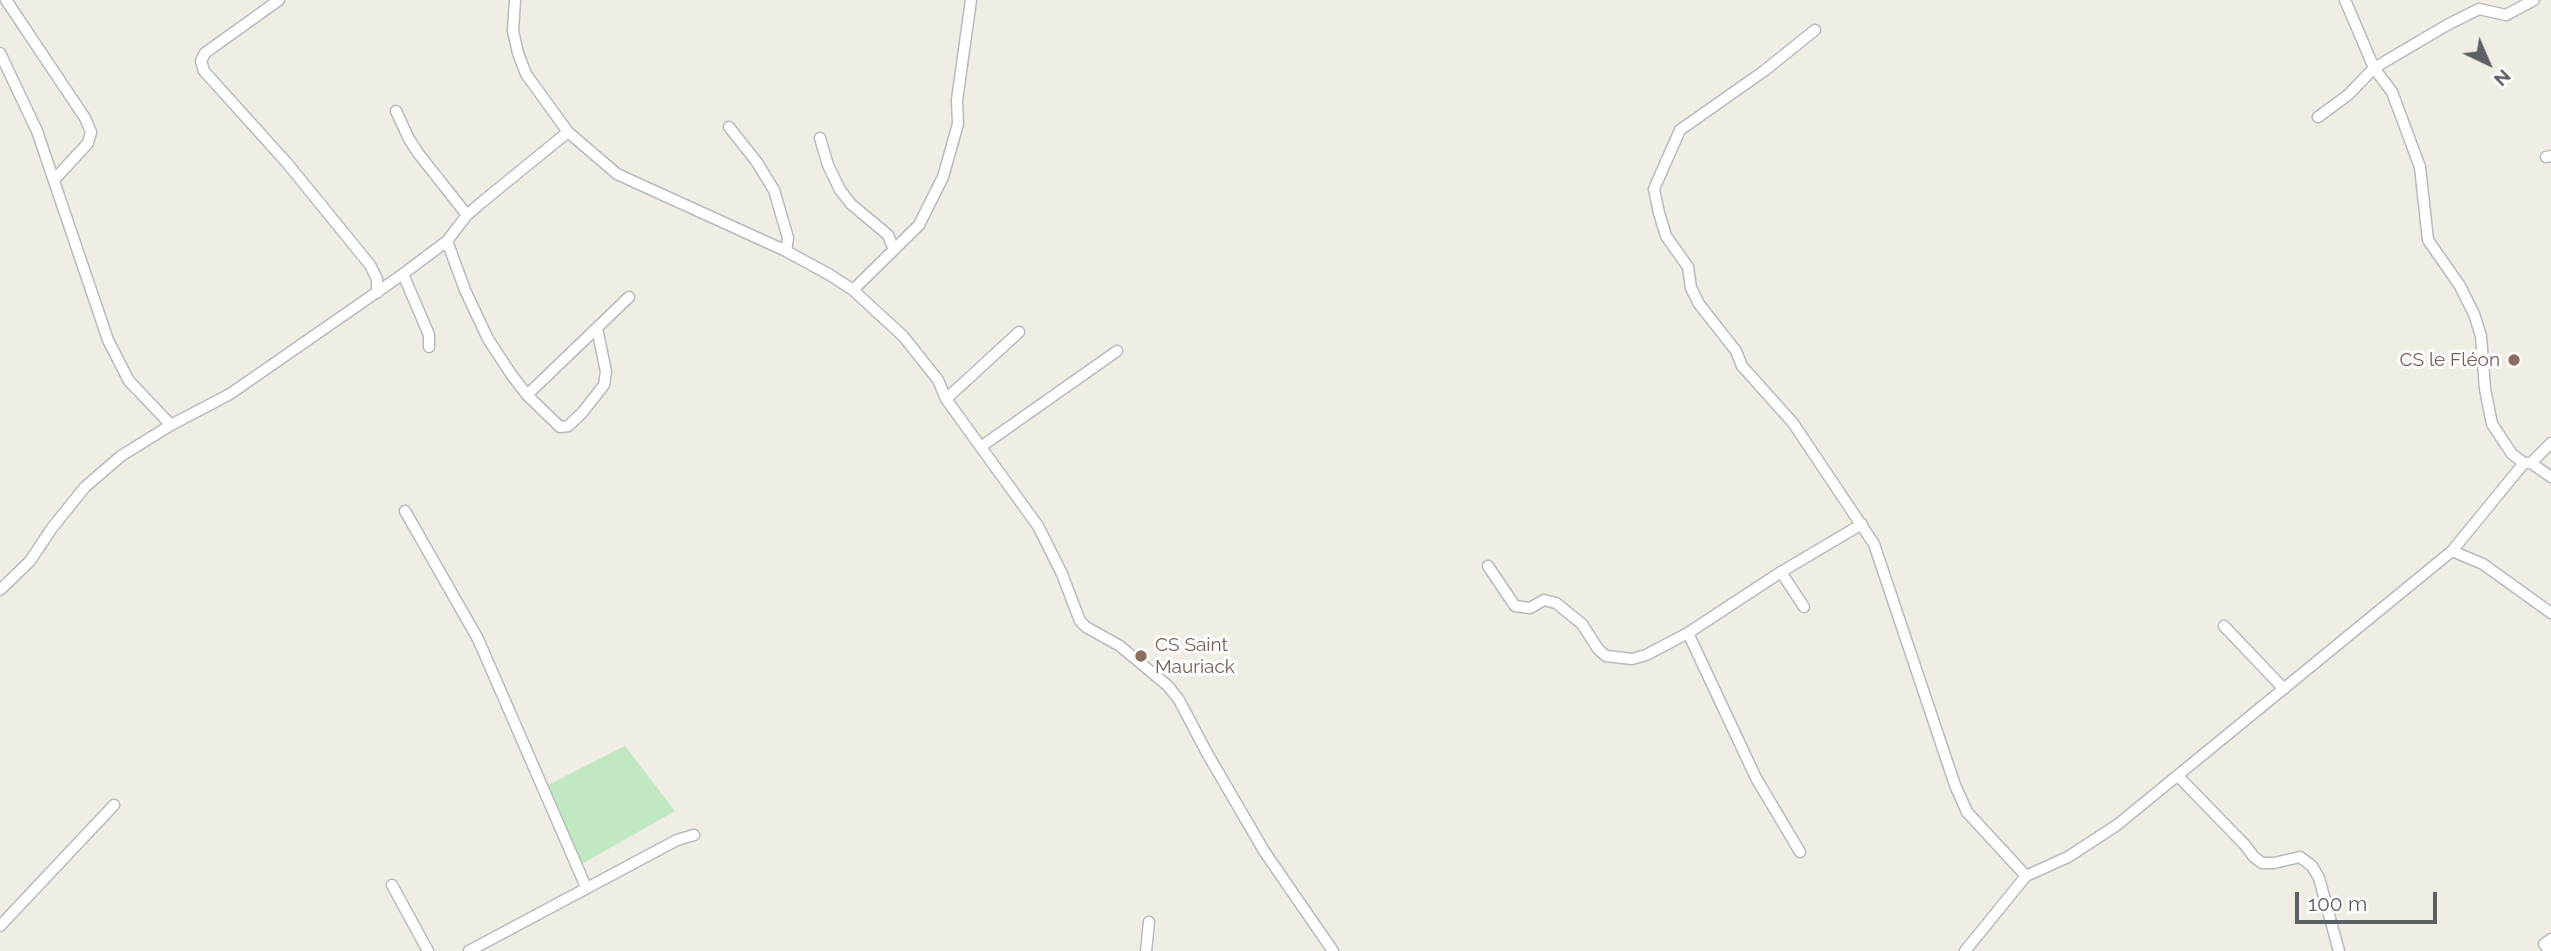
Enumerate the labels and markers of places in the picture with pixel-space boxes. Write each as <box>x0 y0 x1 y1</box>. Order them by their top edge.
place label: CS le Fléon <box>2400 349 2500 371</box>
marker: CS le Fléon <box>2506 352 2522 368</box>
place label: CS Saint Mauriack <box>1155 634 1235 678</box>
marker: CS Saint Mauriack <box>1133 648 1149 664</box>

